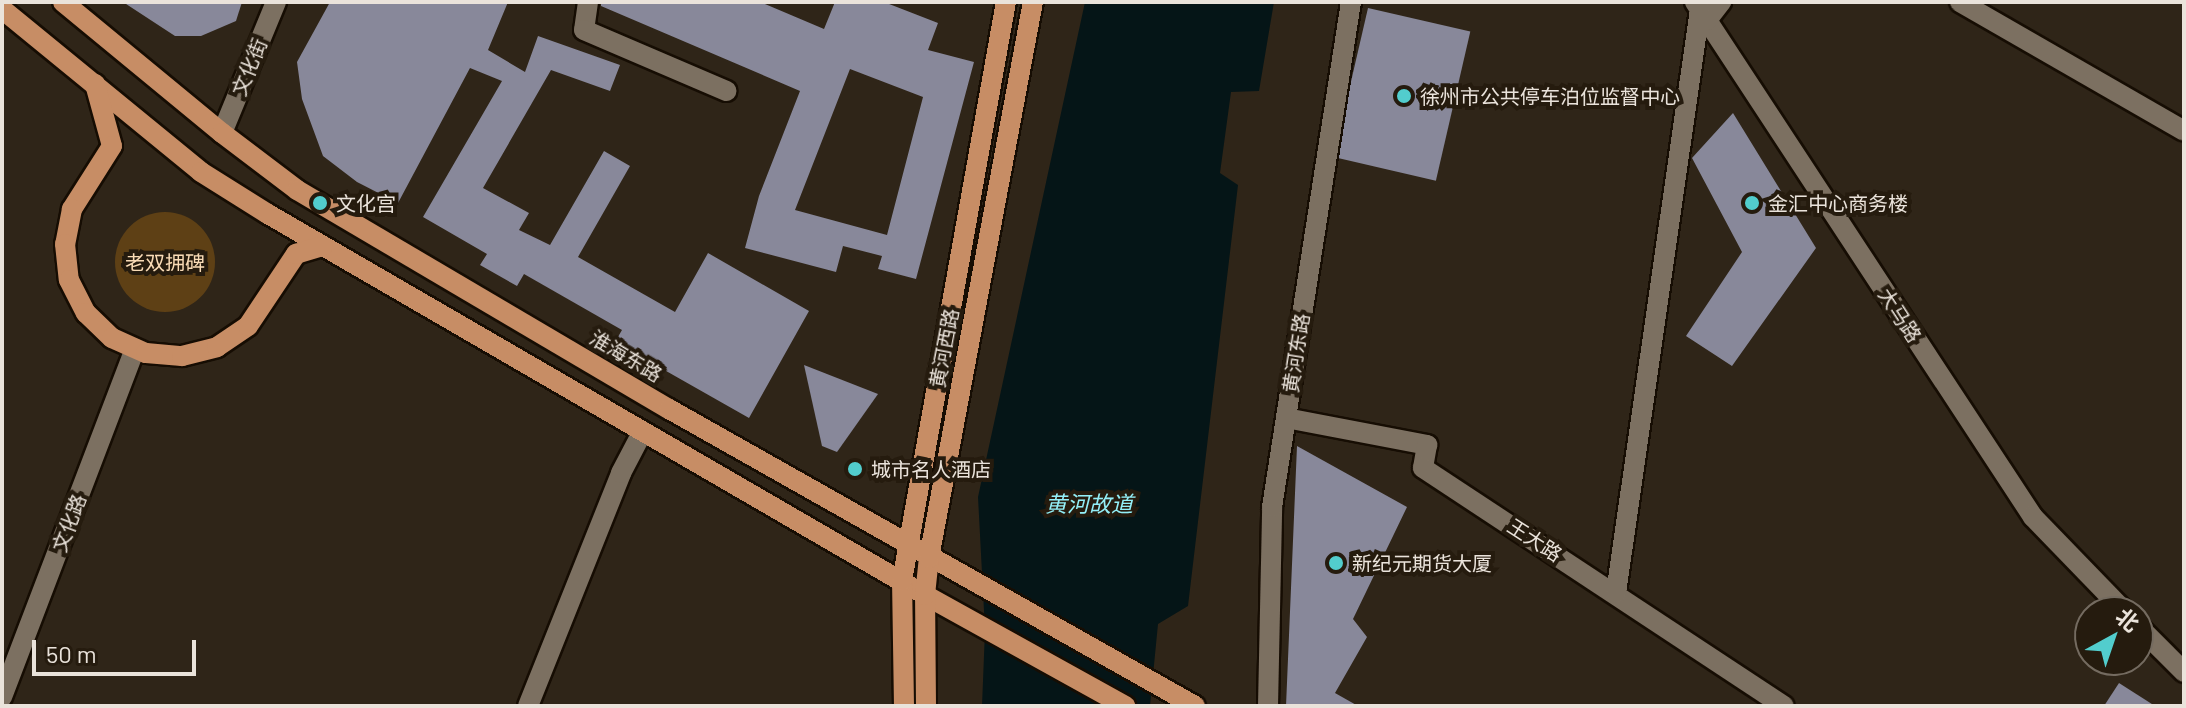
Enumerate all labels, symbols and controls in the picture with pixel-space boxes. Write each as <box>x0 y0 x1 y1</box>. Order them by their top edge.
street label: 文化街 <box>227 35 271 99</box>
place label: 徐州市公共停车泊位监督中心 <box>1420 84 1680 108</box>
marker: 徐州市公共停车泊位监督中心 <box>1395 87 1413 105</box>
place label: 文化宫 <box>336 191 396 215</box>
place label: 金汇中心商务楼 <box>1768 191 1908 215</box>
marker: 文化宫 <box>311 194 329 212</box>
marker: 金汇中心商务楼 <box>1743 194 1761 212</box>
park label: 老双拥碑 <box>125 250 205 274</box>
street label: 大马路 <box>1874 283 1926 347</box>
street label: 黄河西路 <box>925 306 963 390</box>
street label: 黄河东路 <box>1278 312 1314 394</box>
street label: 淮海东路 <box>586 325 666 387</box>
place label: 城市名人酒店 <box>871 457 991 481</box>
marker: 城市名人酒店 <box>846 460 864 478</box>
street label: 文化路 <box>47 491 91 555</box>
water label: 黄河故道 <box>1045 491 1133 517</box>
street label: 王大路 <box>1503 514 1567 566</box>
place label: 新纪元期货大厦 <box>1352 551 1492 575</box>
marker: 新纪元期货大厦 <box>1327 554 1345 572</box>
north arrow <box>2074 596 2154 676</box>
text: 北 <box>2111 602 2145 636</box>
scale bar <box>36 624 200 674</box>
text: 50 m <box>46 639 97 668</box>

